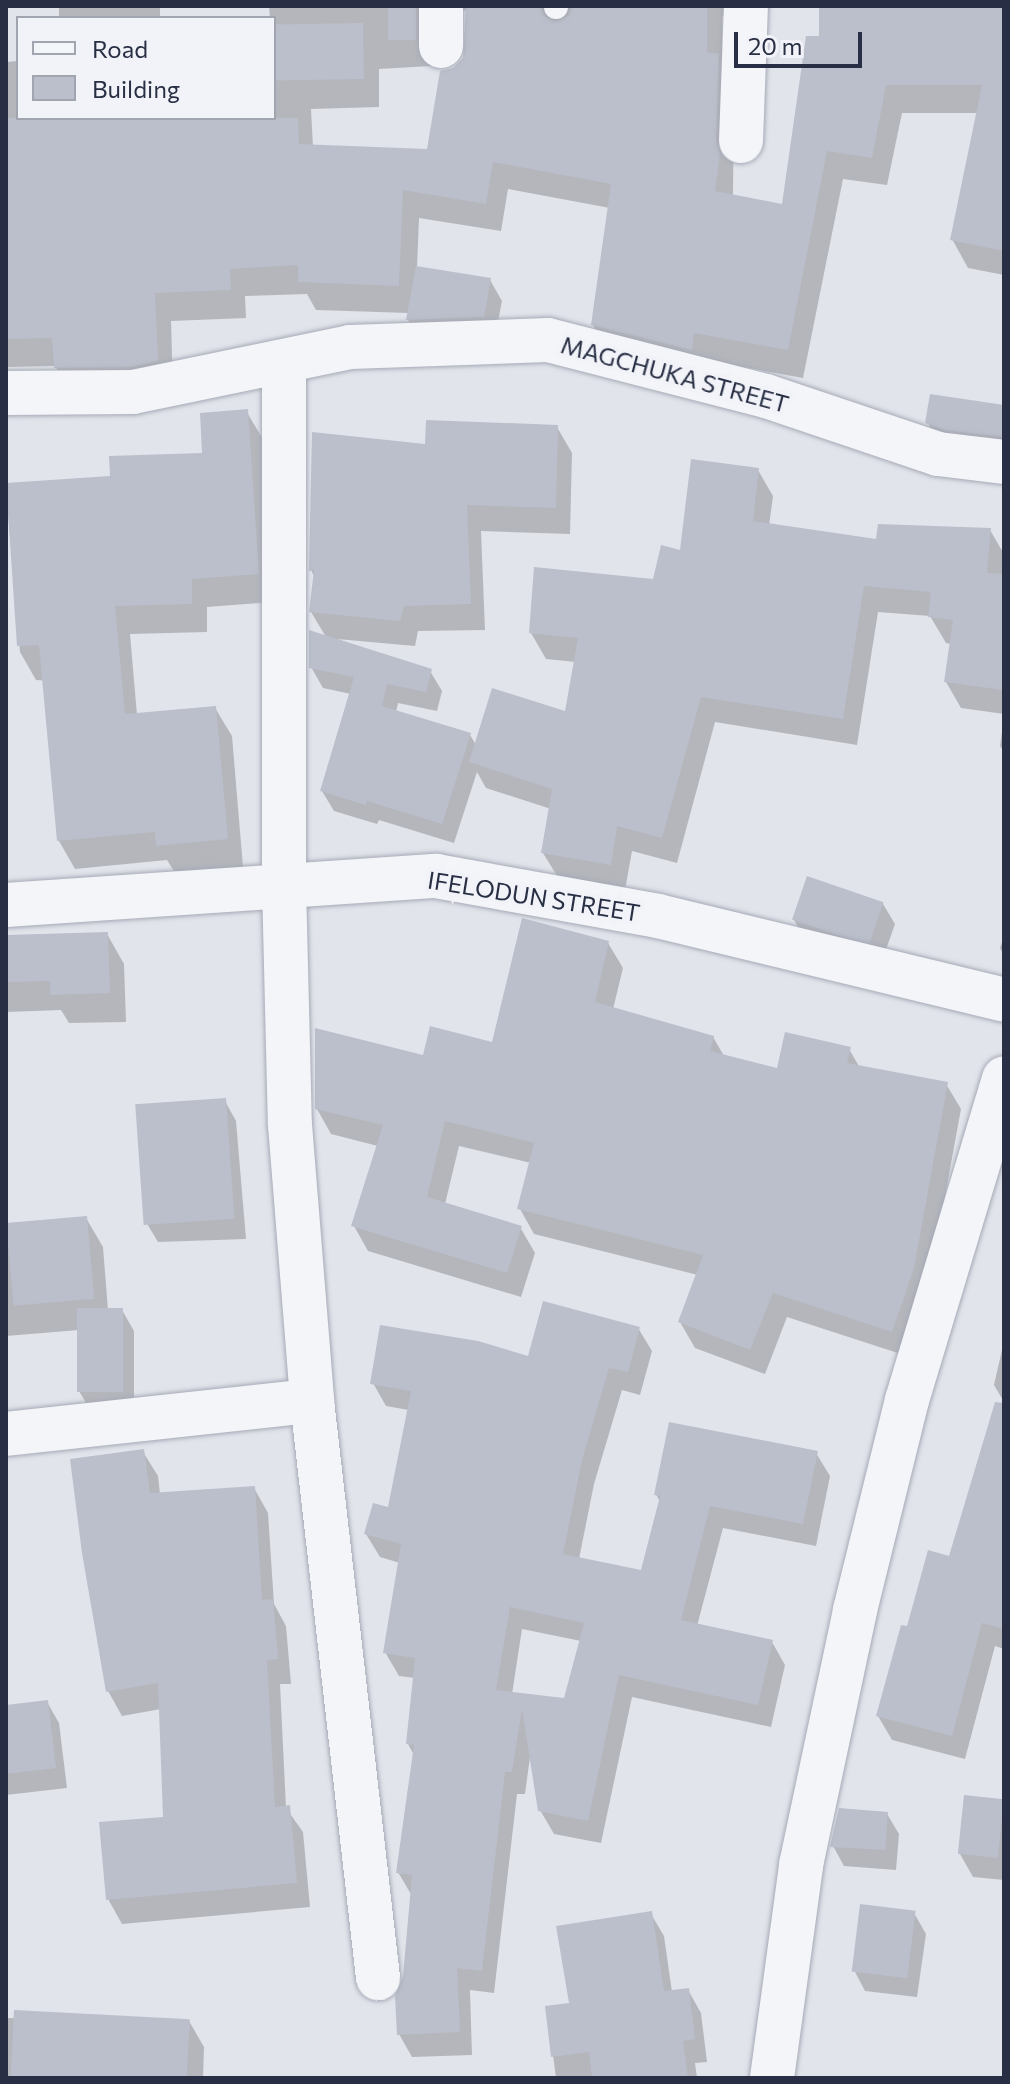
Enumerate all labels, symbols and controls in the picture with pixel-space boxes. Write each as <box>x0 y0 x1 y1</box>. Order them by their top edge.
legend <box>16 16 276 120</box>
scale bar <box>738 16 866 66</box>
text: 20 m <box>748 31 802 60</box>
text: Road <box>92 34 148 63</box>
text: Building <box>92 74 180 103</box>
street label: MAGCHUKA STREET <box>558 330 792 418</box>
street label: IFELODUN STREET <box>426 865 642 927</box>

